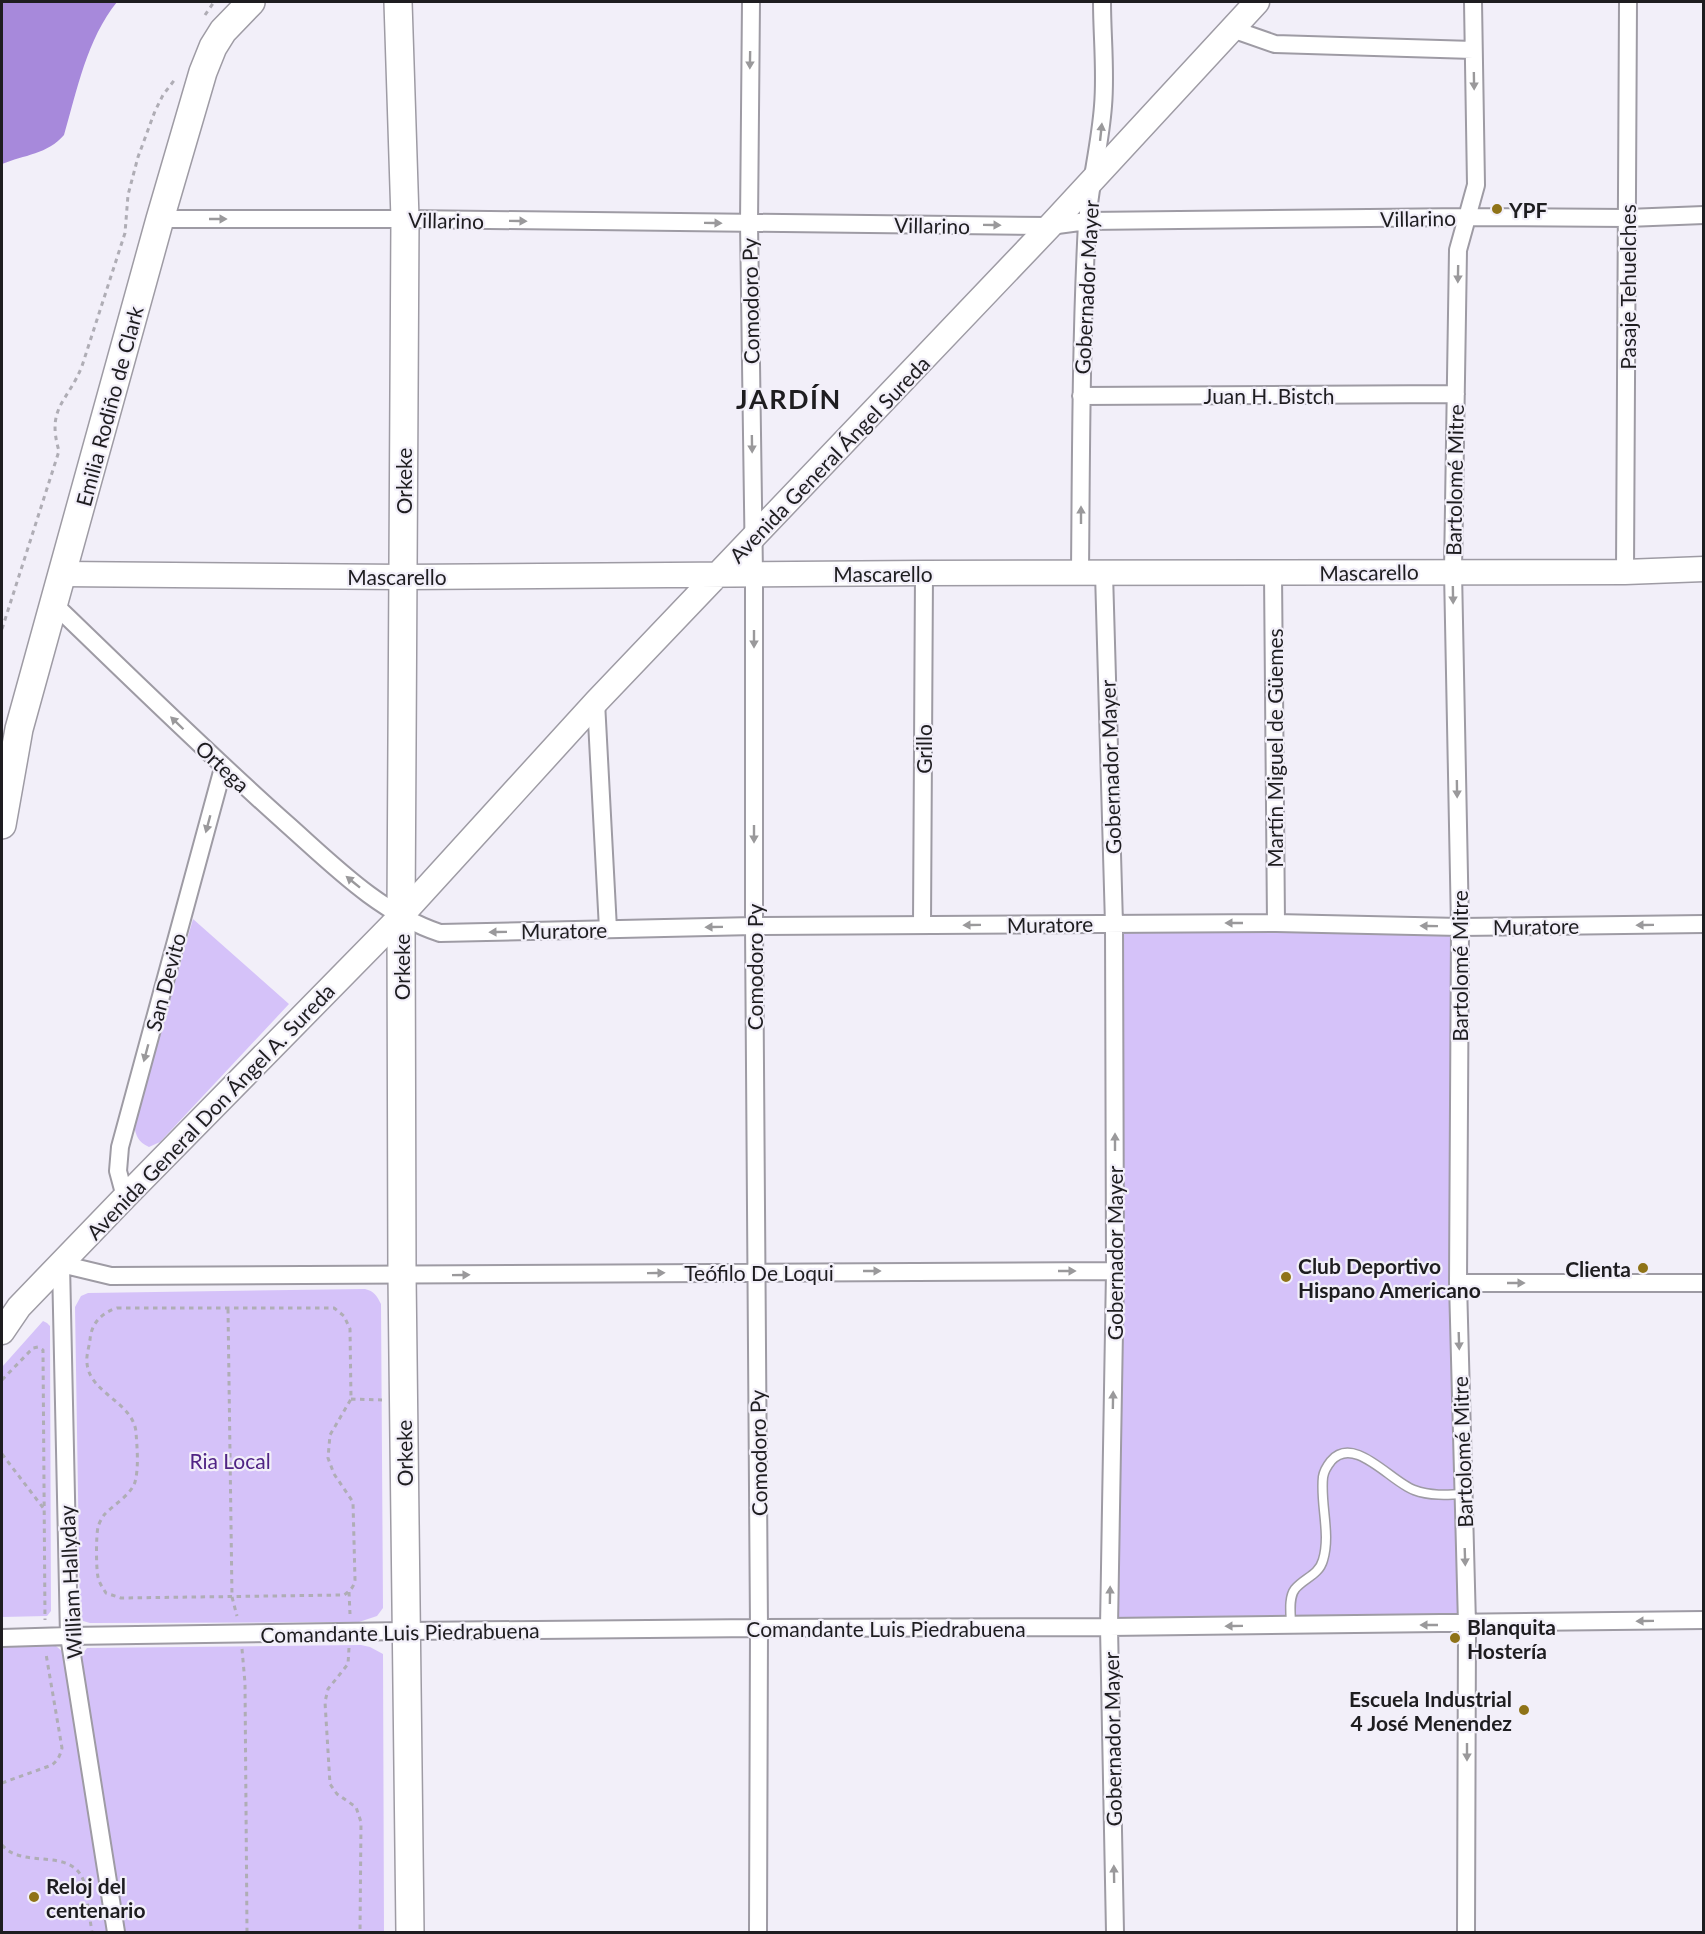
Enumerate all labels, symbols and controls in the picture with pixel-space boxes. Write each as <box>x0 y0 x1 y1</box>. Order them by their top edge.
one-way arrow <box>745 50 755 69</box>
one-way arrow <box>1469 71 1479 90</box>
one-way arrow <box>1096 122 1106 141</box>
place label: YPF <box>1508 197 1548 222</box>
street label: Gobernador Mayer <box>1069 199 1103 375</box>
marker: YPF <box>1490 202 1504 216</box>
street label: Pasaje Tehuelches <box>1615 204 1640 370</box>
street label: Villarino <box>1380 205 1456 231</box>
street label: Villarino <box>408 207 484 233</box>
street label: Villarino <box>894 212 970 238</box>
one-way arrow <box>209 214 228 224</box>
one-way arrow <box>509 216 528 226</box>
one-way arrow <box>704 218 723 228</box>
one-way arrow <box>983 221 1002 230</box>
street label: Comodoro Py <box>736 237 764 364</box>
one-way arrow <box>1453 264 1463 283</box>
street label: Emilia Rodiño de Clark <box>70 303 148 509</box>
street label: Avenida General Ángel Sureda <box>724 351 934 567</box>
district label: JARDÍN <box>736 382 842 415</box>
street label: Juan H. Bistch <box>1204 383 1334 408</box>
street label: Bartolomé Mitre <box>1440 404 1468 556</box>
one-way arrow <box>747 434 757 453</box>
street label: Orkeke <box>391 448 416 514</box>
one-way arrow <box>1076 505 1086 524</box>
street label: Mascarello <box>1319 559 1419 585</box>
street label: Mascarello <box>833 561 933 586</box>
street label: Mascarello <box>347 564 447 589</box>
one-way arrow <box>1449 585 1458 604</box>
street label: Martín Miguel de Güemes <box>1262 628 1287 868</box>
one-way arrow <box>749 629 759 648</box>
street label: Gobernador Mayer <box>1094 679 1126 855</box>
one-way arrow <box>171 717 185 731</box>
street label: Grillo <box>911 724 936 774</box>
street label: Ortega <box>191 735 255 797</box>
one-way arrow <box>1453 780 1462 799</box>
one-way arrow <box>202 815 212 833</box>
one-way arrow <box>749 824 759 843</box>
one-way arrow <box>345 876 361 889</box>
street label: Bartolomé Mitre <box>1447 890 1472 1042</box>
street label: Comodoro Py <box>742 904 767 1030</box>
street label: Muratore <box>1007 911 1093 937</box>
street label: Muratore <box>1493 913 1579 939</box>
street label: Muratore <box>521 917 607 943</box>
one-way arrow <box>1225 918 1244 928</box>
one-way arrow <box>962 920 981 930</box>
one-way arrow <box>1636 920 1655 930</box>
one-way arrow <box>1420 921 1439 931</box>
one-way arrow <box>704 922 723 932</box>
one-way arrow <box>488 927 507 936</box>
street label: San Devito <box>140 930 190 1034</box>
street label: Orkeke <box>389 934 414 1000</box>
street label: Avenida General Don Ángel A. Sureda <box>81 978 339 1244</box>
one-way arrow <box>141 1044 150 1062</box>
one-way arrow <box>1110 1133 1120 1152</box>
street label: Gobernador Mayer <box>1102 1165 1127 1340</box>
place label: Club Deportivo Hispano Americano <box>1298 1253 1481 1302</box>
place label: Clienta <box>1565 1256 1631 1281</box>
street label: Teófilo De Loqui <box>684 1260 834 1285</box>
marker: Clienta <box>1636 1261 1650 1275</box>
one-way arrow <box>862 1266 881 1276</box>
one-way arrow <box>1057 1266 1076 1276</box>
one-way arrow <box>646 1268 665 1278</box>
one-way arrow <box>451 1270 470 1280</box>
marker: Club Deportivo Hispano Americano <box>1279 1270 1293 1284</box>
one-way arrow <box>1507 1278 1526 1288</box>
one-way arrow <box>1455 1331 1464 1350</box>
street label: Bartolomé Mitre <box>1447 1376 1477 1528</box>
street label: Comodoro Py <box>744 1389 772 1516</box>
one-way arrow <box>1108 1391 1118 1410</box>
street label: Orkeke <box>391 1420 417 1486</box>
park label: Ria Local <box>189 1448 271 1473</box>
street label: William Hallyday <box>53 1504 87 1660</box>
one-way arrow <box>1461 1547 1470 1566</box>
one-way arrow <box>1105 1586 1115 1605</box>
place label: Blanquita Hostería <box>1467 1614 1556 1663</box>
street label: Comandante Luis Piedrabuena <box>746 1616 1026 1641</box>
street label: Comandante Luis Piedrabuena <box>260 1617 540 1647</box>
one-way arrow <box>1636 1617 1655 1626</box>
one-way arrow <box>1420 1620 1439 1630</box>
one-way arrow <box>1225 1621 1244 1631</box>
marker: Blanquita Hostería <box>1448 1631 1462 1645</box>
street label: Gobernador Mayer <box>1098 1651 1126 1827</box>
place label: Escuela Industrial 4 José Menendez <box>1349 1686 1512 1735</box>
marker: Escuela Industrial 4 José Menendez <box>1517 1703 1531 1717</box>
one-way arrow <box>1462 1742 1472 1761</box>
one-way arrow <box>1109 1865 1119 1884</box>
place label: Reloj del centenario <box>46 1873 146 1922</box>
marker: Reloj del centenario <box>27 1890 41 1904</box>

